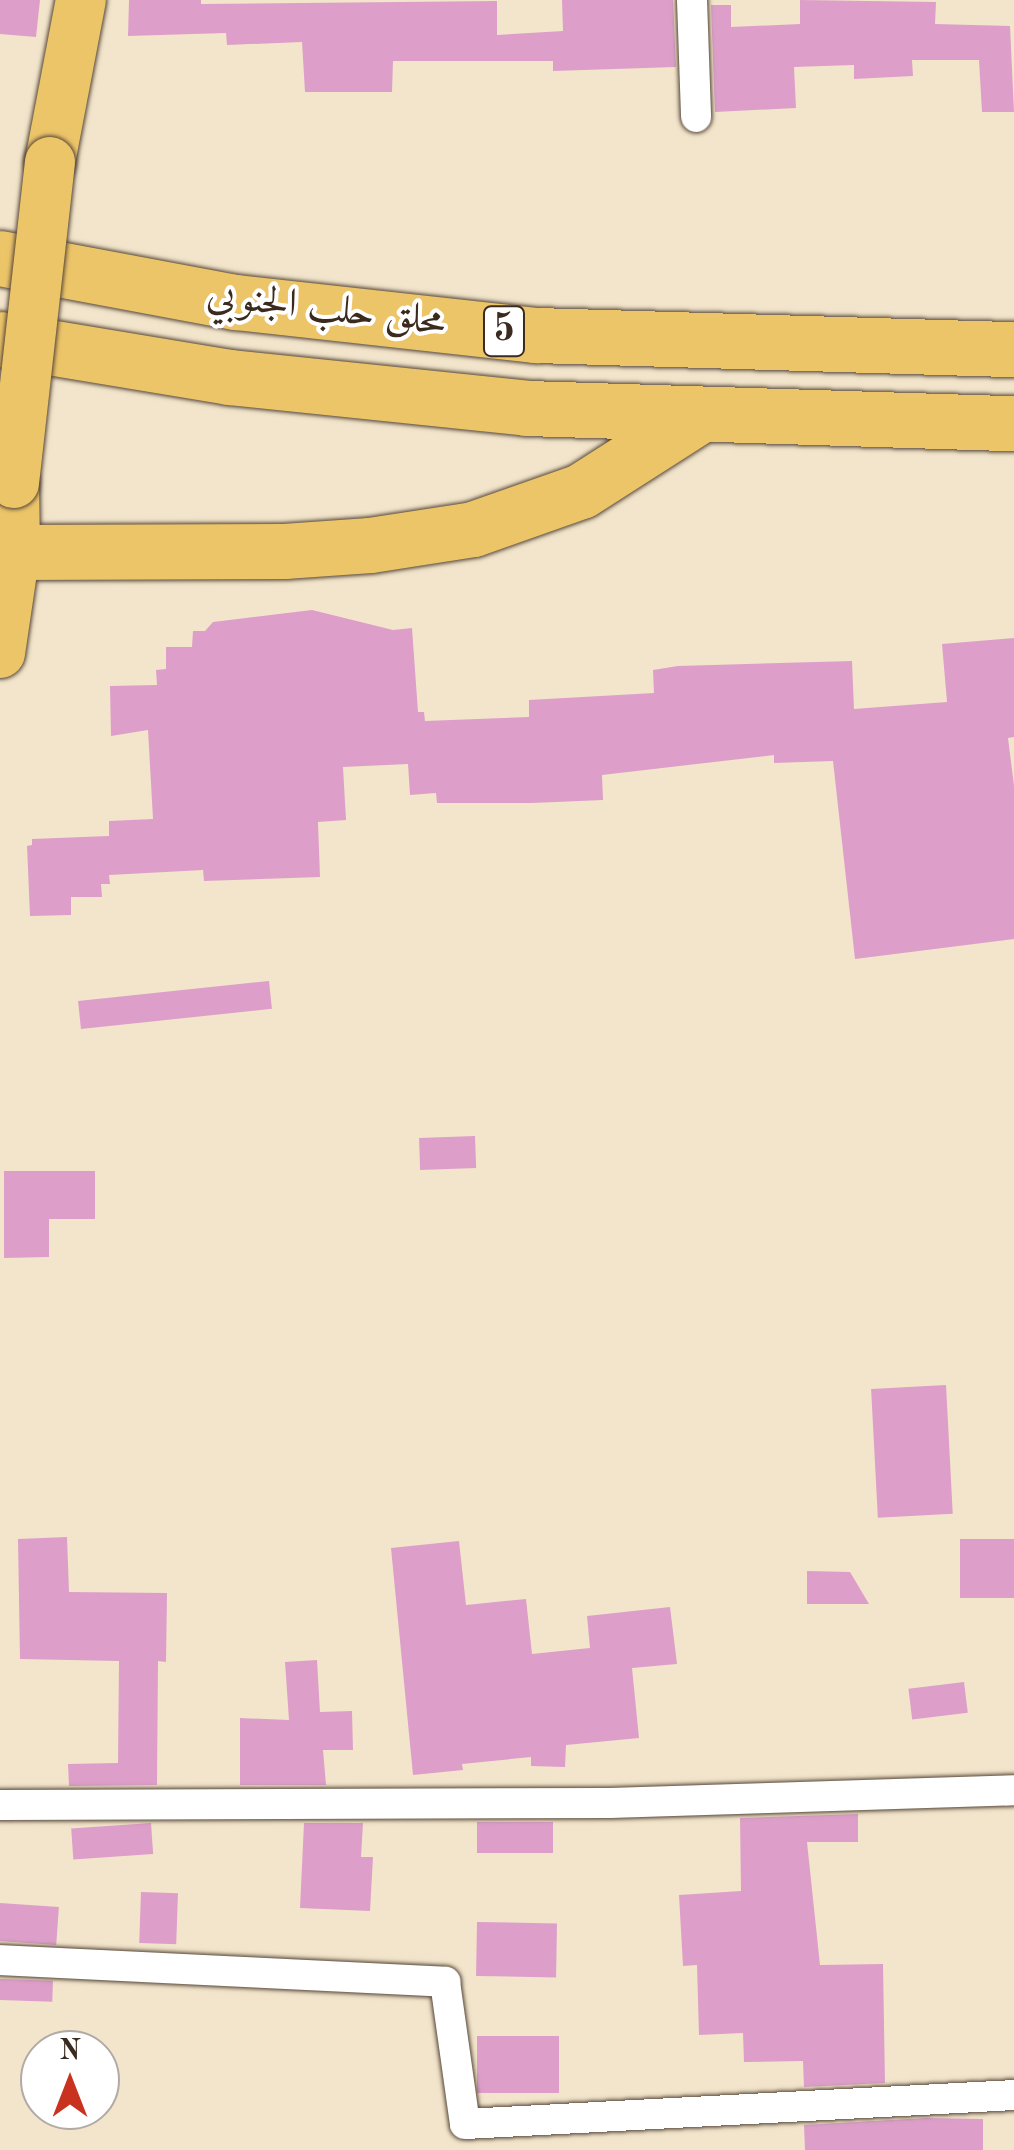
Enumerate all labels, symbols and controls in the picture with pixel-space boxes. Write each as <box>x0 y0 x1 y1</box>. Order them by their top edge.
street label: محلق حلب الجنوبي <box>204 272 448 348</box>
road number: 5 <box>482 298 526 364</box>
north arrow <box>20 2030 120 2130</box>
text: N <box>59 2038 81 2066</box>

